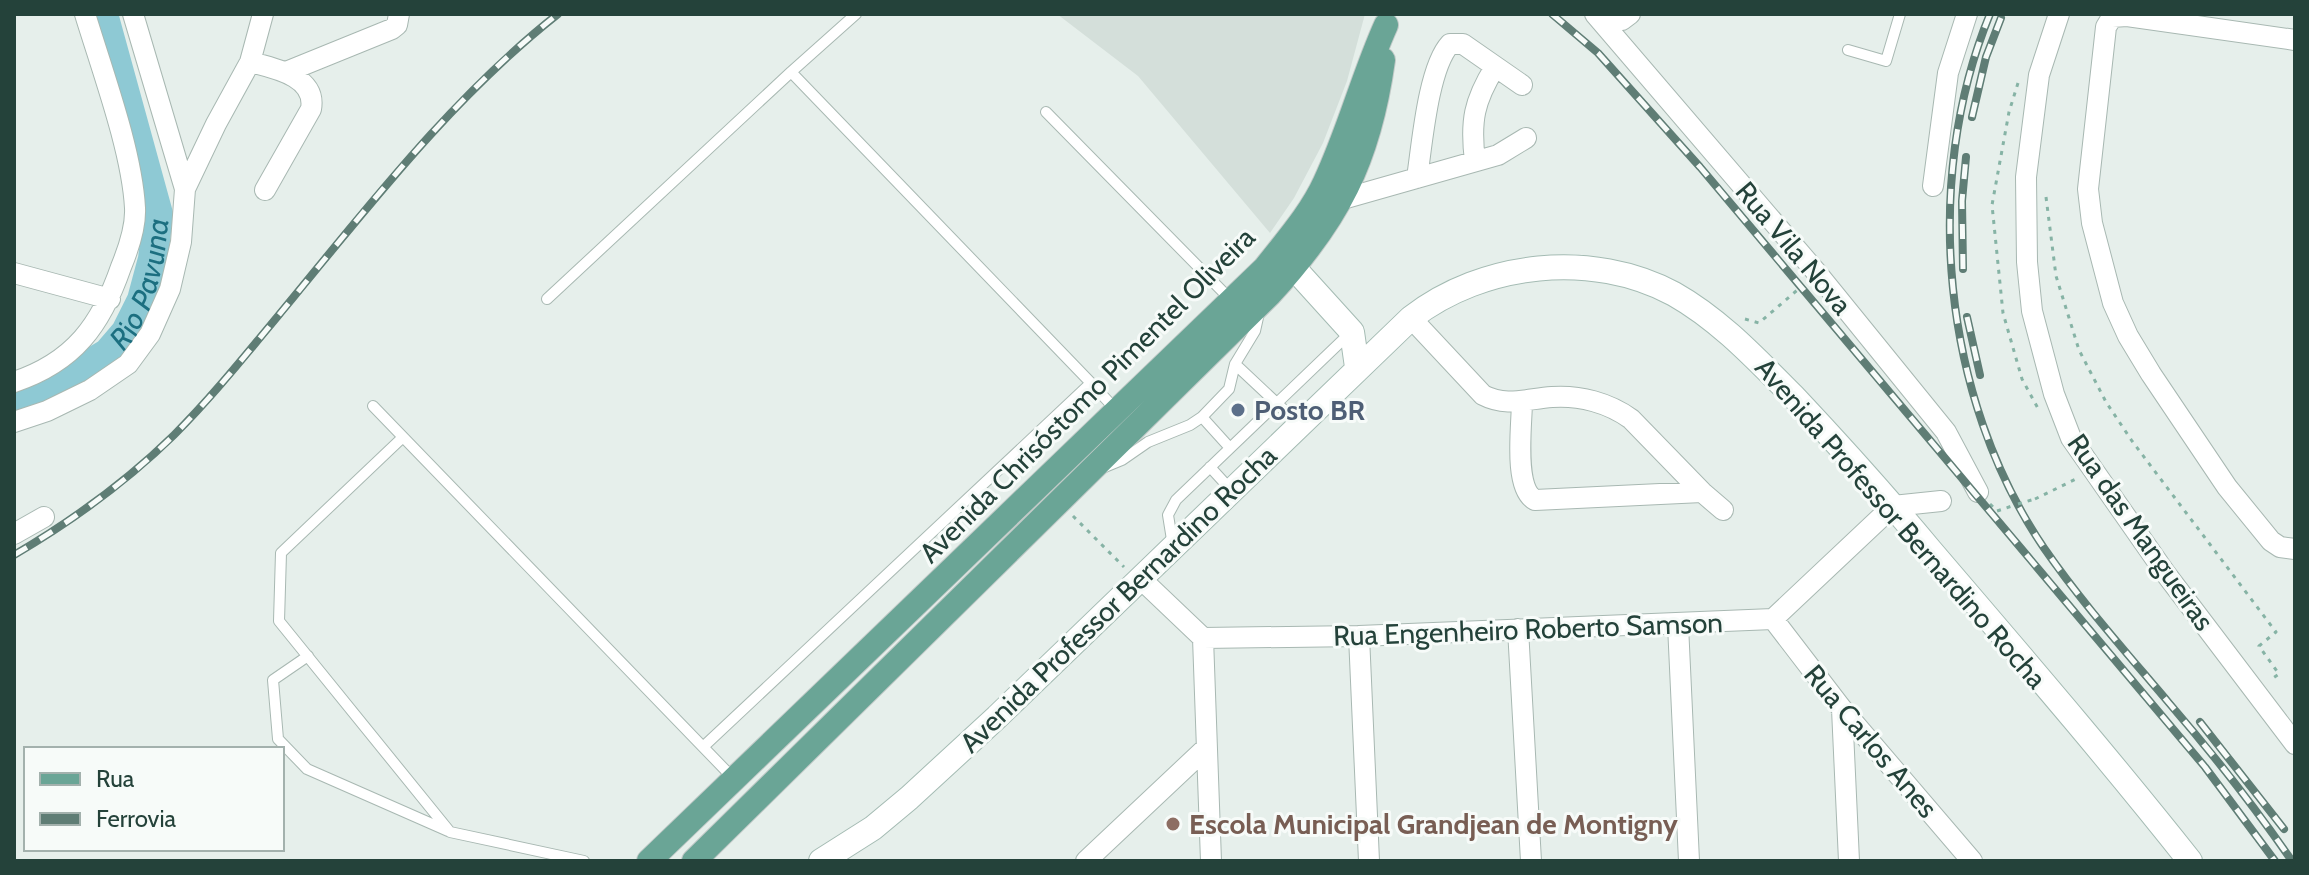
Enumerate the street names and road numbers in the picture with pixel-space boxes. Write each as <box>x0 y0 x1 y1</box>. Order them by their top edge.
street label: Rua Vila Nova <box>1729 175 1860 322</box>
street label: Avenida Chrisóstomo Pimentel Oliveira <box>912 220 1262 570</box>
street label: Avenida Professor Bernardino Rocha <box>1748 351 2054 696</box>
street label: Rua das Mangueiras <box>2061 427 2221 637</box>
street label: Avenida Professor Bernardino Rocha <box>953 438 1284 760</box>
street label: Rua Engenheiro Roberto Samson <box>1333 605 1723 653</box>
street label: Rua Carlos Anes <box>1797 658 1945 824</box>

